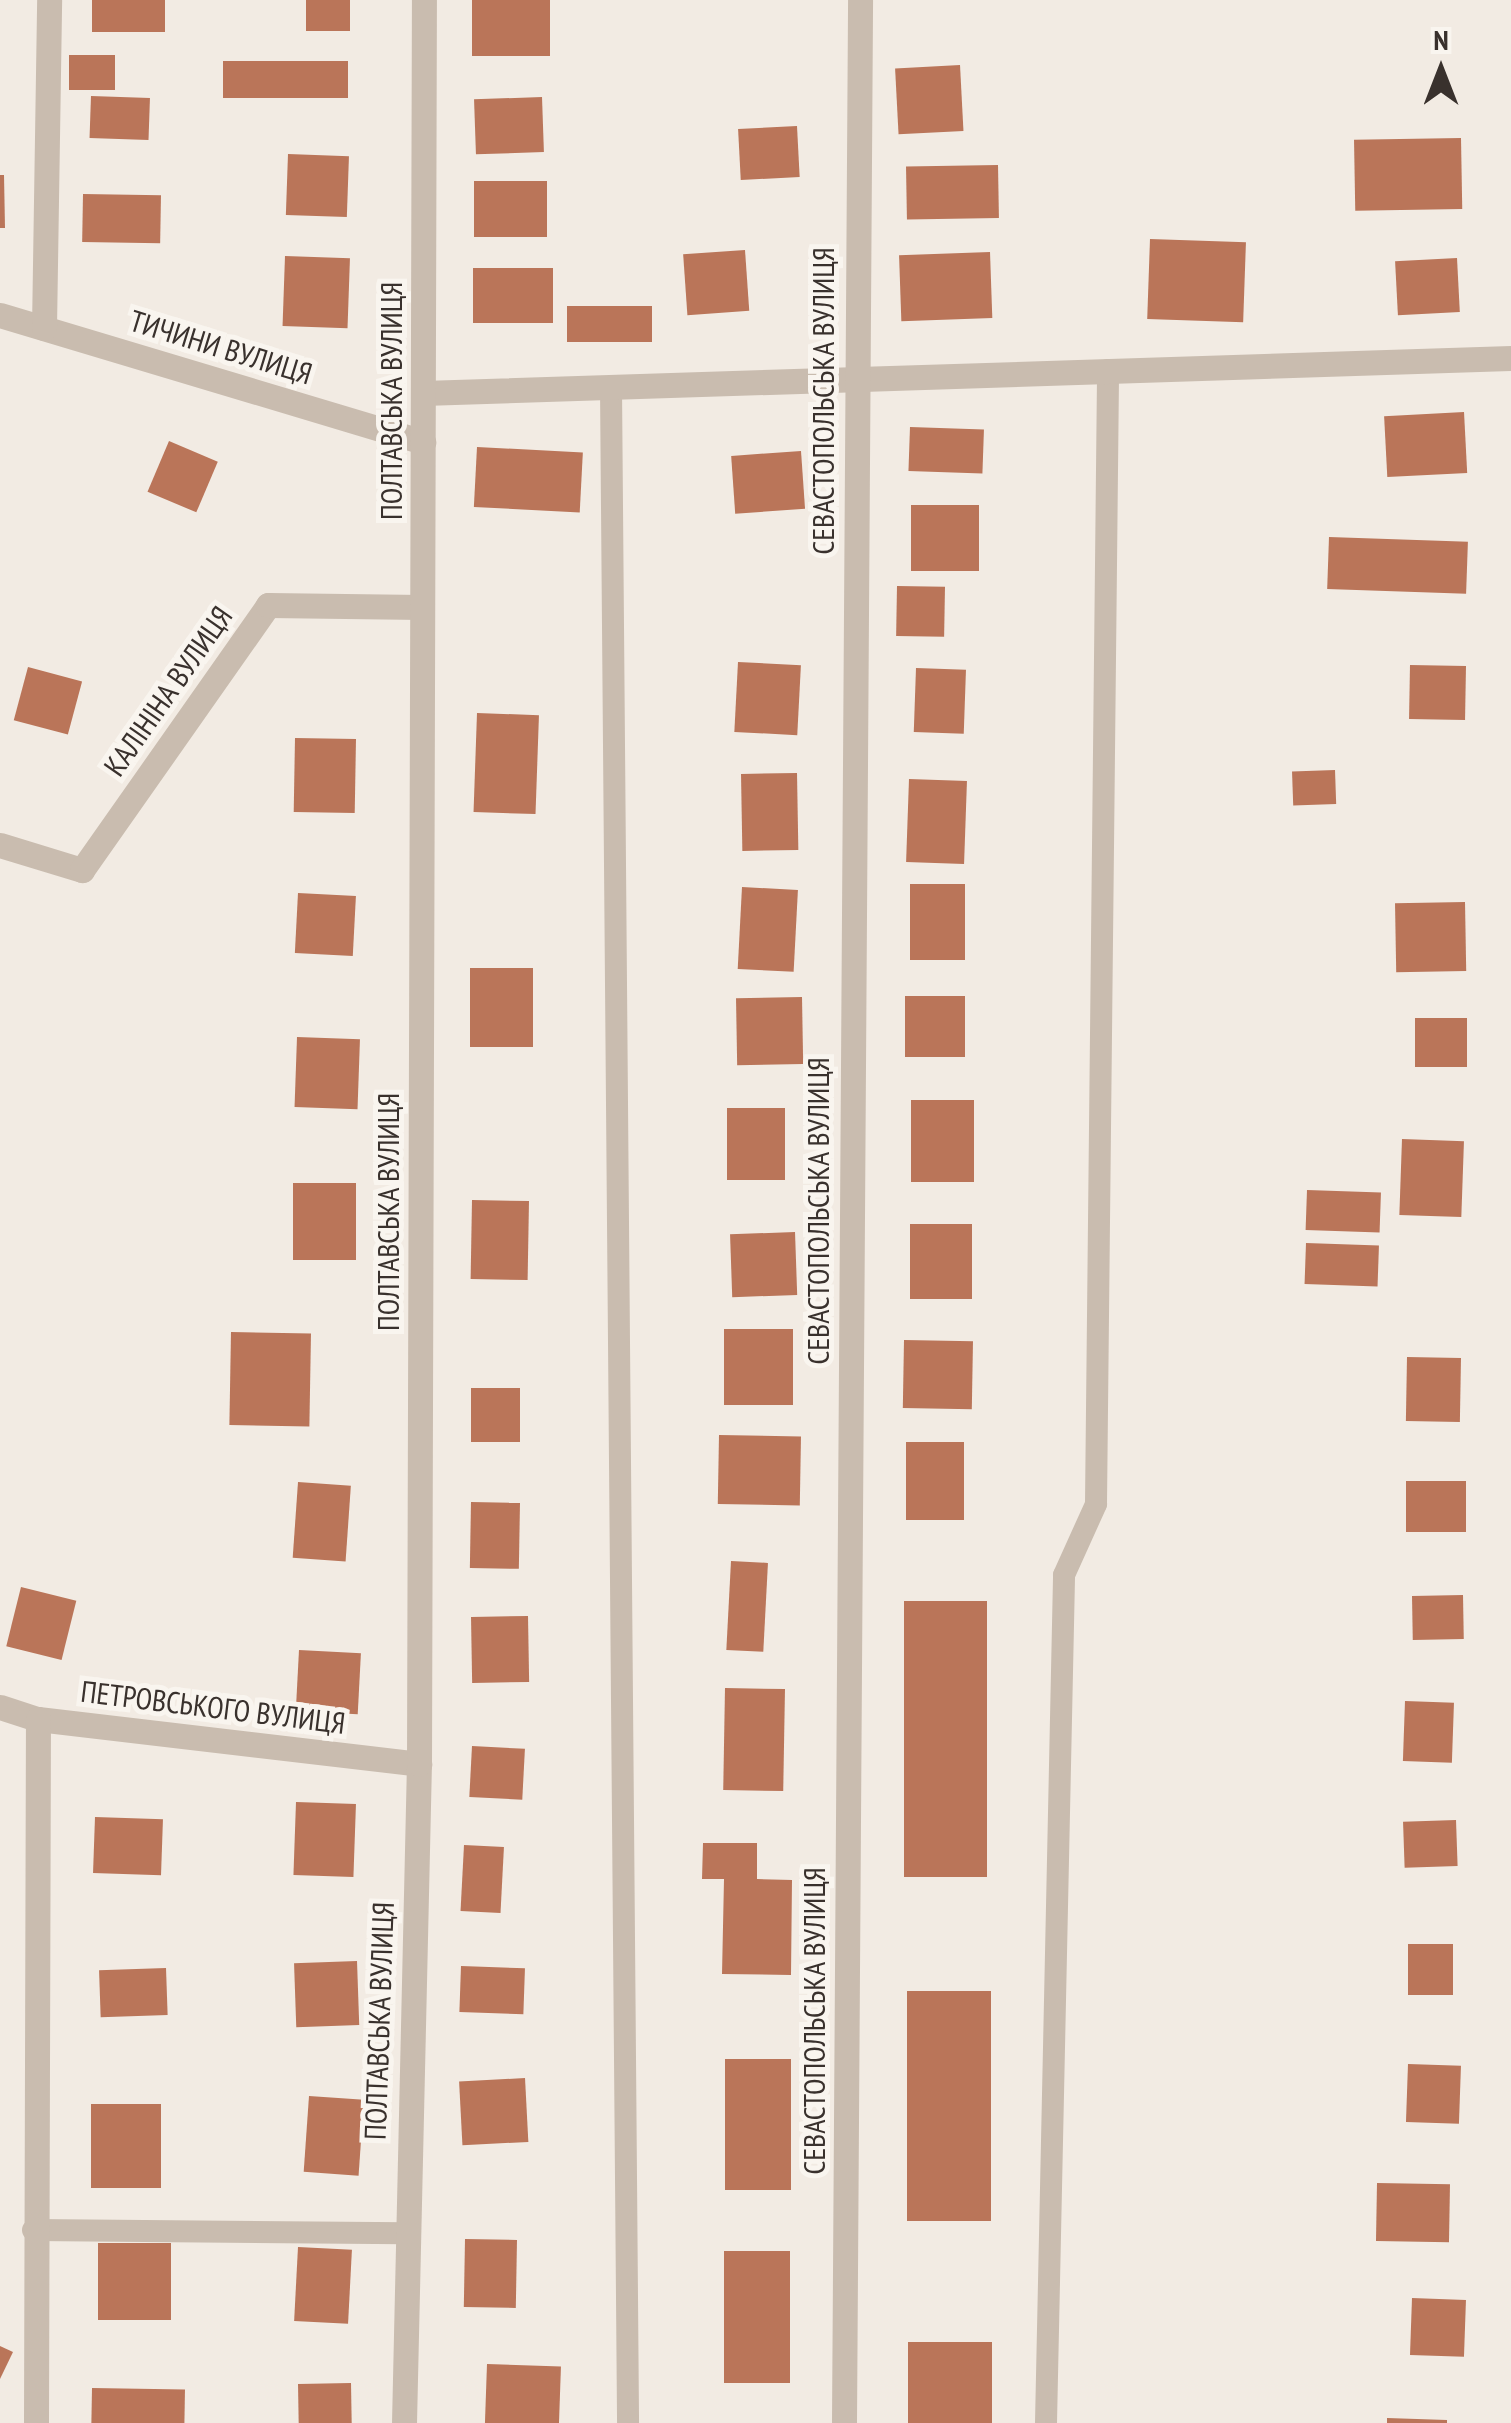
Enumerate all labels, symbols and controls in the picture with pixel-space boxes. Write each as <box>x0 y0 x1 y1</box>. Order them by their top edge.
north arrow <box>1391 20 1491 120</box>
text: N <box>1433 21 1449 58</box>
street label: СЕВАСТОПОЛЬСЬКА ВУЛИЦЯ <box>805 247 841 555</box>
street label: ПОЛТАВСЬКА ВУЛИЦЯ <box>373 281 409 521</box>
street label: ТИЧИНИ ВУЛИЦЯ <box>126 302 316 392</box>
street label: КАЛІНІНА ВУЛИЦЯ <box>96 599 240 783</box>
street label: СЕВАСТОПОЛЬСЬКА ВУЛИЦЯ <box>800 1057 836 1365</box>
street label: ПОЛТАВСЬКА ВУЛИЦЯ <box>370 1092 406 1332</box>
street label: ПЕТРОВСЬКОГО ВУЛИЦЯ <box>79 1673 347 1741</box>
street label: СЕВАСТОПОЛЬСЬКА ВУЛИЦЯ <box>796 1867 832 2175</box>
street label: ПОЛТАВСЬКА ВУЛИЦЯ <box>357 1901 401 2141</box>

